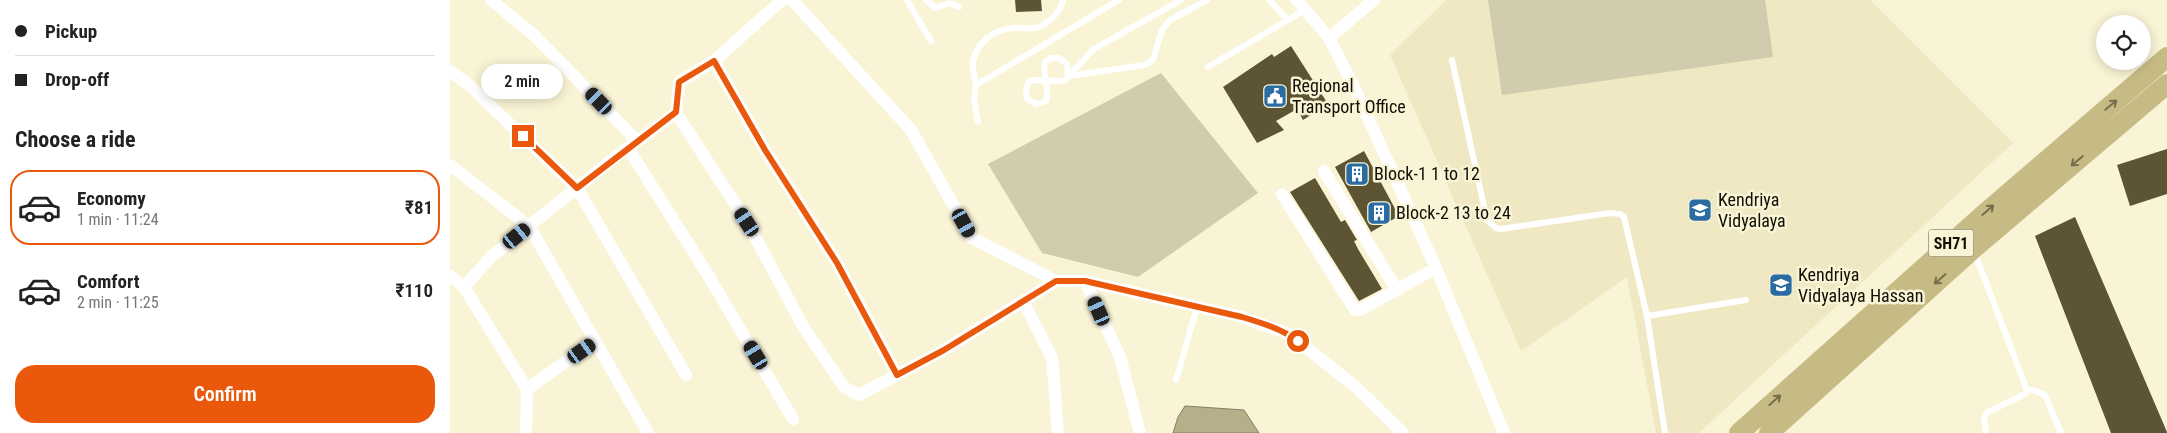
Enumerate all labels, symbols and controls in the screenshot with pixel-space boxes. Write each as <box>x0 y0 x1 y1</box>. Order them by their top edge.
map controls <box>2096 15 2151 70</box>
button: locate <box>2096 15 2151 70</box>
text: Pickup <box>45 20 97 43</box>
callout: 2 min <box>482 64 564 98</box>
text: Drop-off <box>45 68 109 91</box>
text: 2 min <box>504 72 540 91</box>
place label: Regional Transport Office <box>1292 75 1406 117</box>
public building icon: Regional Transport Office <box>1262 83 1288 109</box>
car <box>583 85 614 117</box>
one-way arrow <box>2105 99 2118 111</box>
route end <box>512 125 534 147</box>
text: Choose a ride <box>15 127 136 152</box>
one-way arrow <box>2070 155 2083 167</box>
building icon: Block-1 1 to 12 <box>1344 161 1370 187</box>
place label: Block-1 1 to 12 <box>1374 163 1480 184</box>
icon: car <box>17 185 62 230</box>
text: Economy <box>77 187 146 210</box>
place label: Kendriya Vidyalaya <box>1718 189 1786 231</box>
text: ₹81 <box>405 196 433 219</box>
school or university icon: Kendriya Vidyalaya <box>1687 197 1713 223</box>
building icon: Block-2 13 to 24 <box>1366 200 1392 226</box>
place label: Block-2 13 to 24 <box>1396 202 1511 223</box>
car <box>732 205 761 239</box>
one-way arrow <box>1981 205 1994 216</box>
car <box>950 206 977 240</box>
text: 1 min · 11:24 <box>77 210 159 229</box>
car <box>500 221 533 251</box>
road number: SH71 <box>1928 230 1974 256</box>
place label: Kendriya Vidyalaya Hassan <box>1798 264 1923 306</box>
icon: car <box>17 268 62 313</box>
text: Comfort <box>77 270 140 293</box>
school or university icon: Kendriya Vidyalaya Hassan <box>1768 272 1794 298</box>
one-way arrow <box>1934 273 1947 285</box>
text: ₹110 <box>395 279 433 302</box>
text: 2 min · 11:25 <box>77 293 159 312</box>
car <box>1086 294 1111 328</box>
route start <box>1287 330 1309 352</box>
car <box>565 336 598 366</box>
car <box>741 338 770 372</box>
button: Confirm <box>15 365 435 423</box>
one-way arrow <box>1769 395 1782 406</box>

